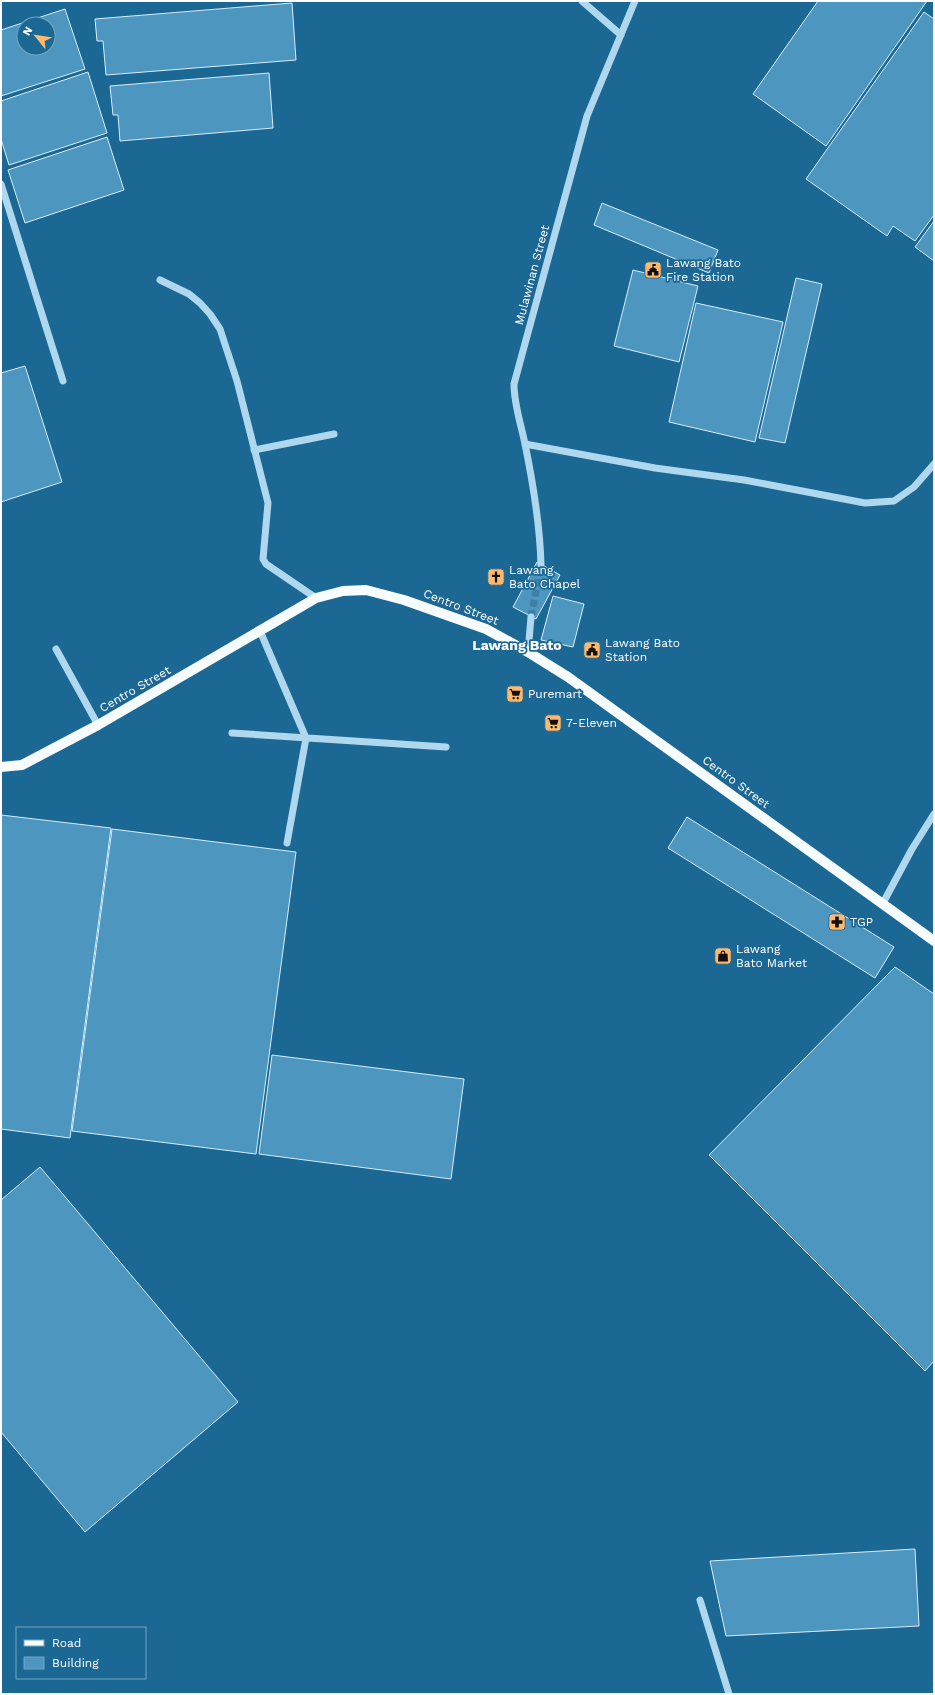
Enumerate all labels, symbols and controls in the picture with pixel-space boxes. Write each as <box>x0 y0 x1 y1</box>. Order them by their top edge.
north arrow <box>16 16 56 56</box>
text: N <box>20 24 35 38</box>
street label: Mulawinan Street <box>512 223 552 327</box>
place label: Lawang Bato Fire Station <box>666 256 741 284</box>
public building icon: Lawang Bato Fire Station <box>643 260 663 280</box>
place label: Lawang Bato Chapel <box>509 563 581 591</box>
church icon: Lawang Bato Chapel <box>486 567 506 587</box>
street label: Centro Street <box>421 586 501 628</box>
place label: Lawang Bato Station <box>605 636 680 664</box>
district label: Lawang Bato <box>472 637 562 653</box>
public building icon: Lawang Bato Station <box>582 640 602 660</box>
street label: Centro Street <box>97 663 173 715</box>
supermarket icon: Puremart <box>505 684 525 704</box>
place label: Puremart <box>528 687 582 701</box>
supermarket icon: 7-Eleven <box>543 713 563 733</box>
place label: 7-Eleven <box>566 716 617 730</box>
street label: Centro Street <box>700 753 772 811</box>
pharmacy icon: TGP <box>827 912 847 932</box>
place label: TGP <box>850 915 873 929</box>
place label: Lawang Bato Market <box>736 942 807 970</box>
shop icon: Lawang Bato Market <box>713 946 733 966</box>
legend <box>16 1627 146 1679</box>
text: Road <box>52 1636 81 1650</box>
text: Building <box>52 1656 99 1670</box>

